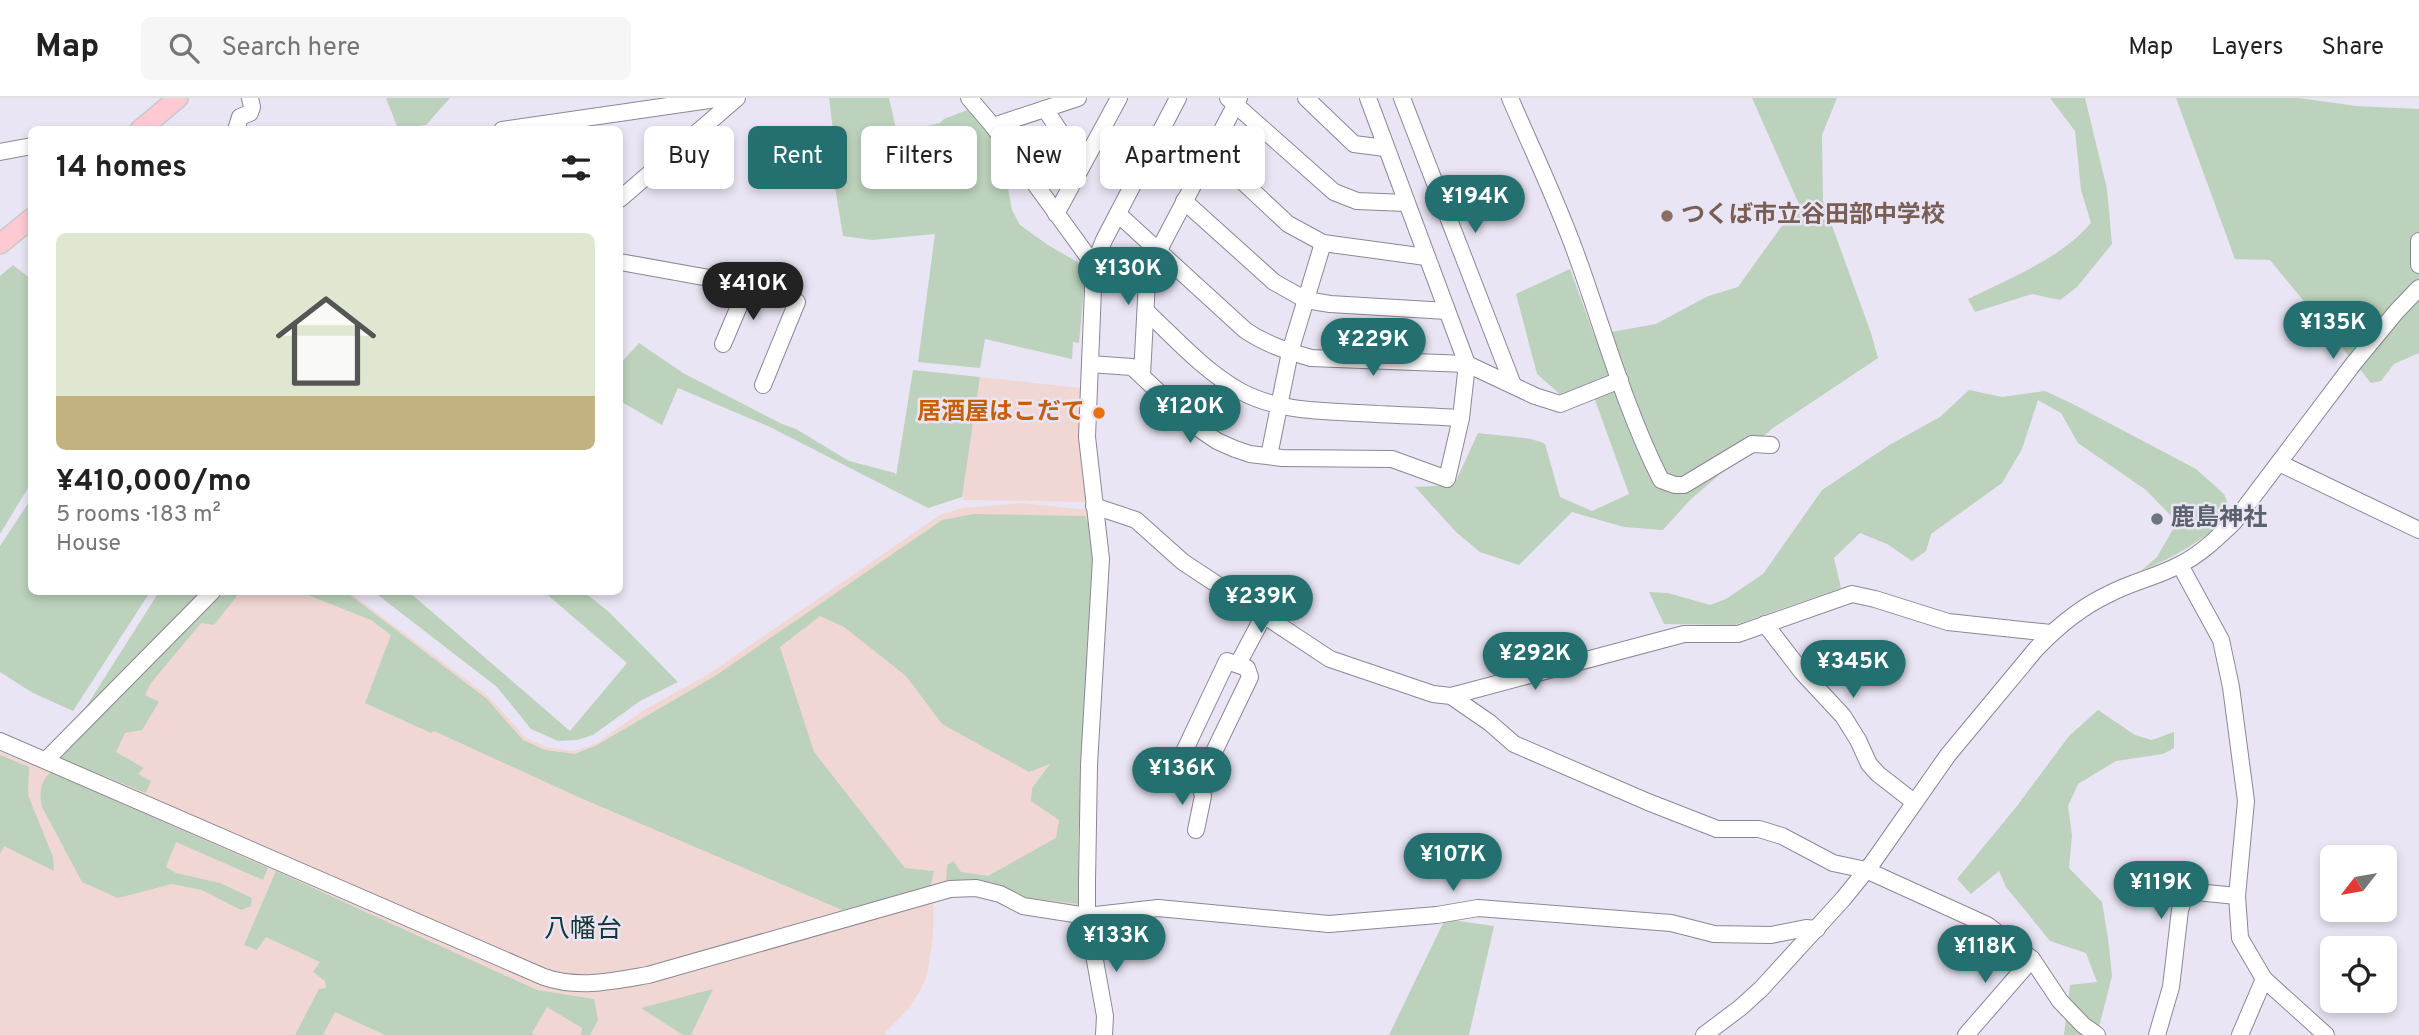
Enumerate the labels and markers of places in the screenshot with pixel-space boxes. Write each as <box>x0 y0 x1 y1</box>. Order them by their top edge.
pin: ¥194K <box>1426 176 1524 235</box>
place label: つくば市立谷田部中学校 <box>1681 201 1945 231</box>
marker: つくば市立谷田部中学校 <box>1659 208 1675 224</box>
pin: ¥130K <box>1079 248 1177 307</box>
pin: ¥410K <box>704 262 802 322</box>
pin: ¥135K <box>2284 302 2382 361</box>
pin: ¥229K <box>1324 318 1422 378</box>
pin: ¥120K <box>1141 386 1239 445</box>
place label: 居酒屋はこだて <box>917 398 1085 428</box>
marker: 居酒屋はこだて <box>1091 405 1107 421</box>
place label: 鹿島神社 <box>2171 504 2267 534</box>
marker: 鹿島神社 <box>2149 511 2165 527</box>
pin: ¥239K <box>1212 575 1310 635</box>
pin: ¥292K <box>1486 632 1584 692</box>
pin: ¥345K <box>1804 640 1902 700</box>
pin: ¥136K <box>1133 748 1231 807</box>
pin: ¥107K <box>1404 834 1502 893</box>
pin: ¥119K <box>2112 862 2210 921</box>
pin: ¥133K <box>1067 914 1165 974</box>
pin: ¥118K <box>1936 926 2034 985</box>

